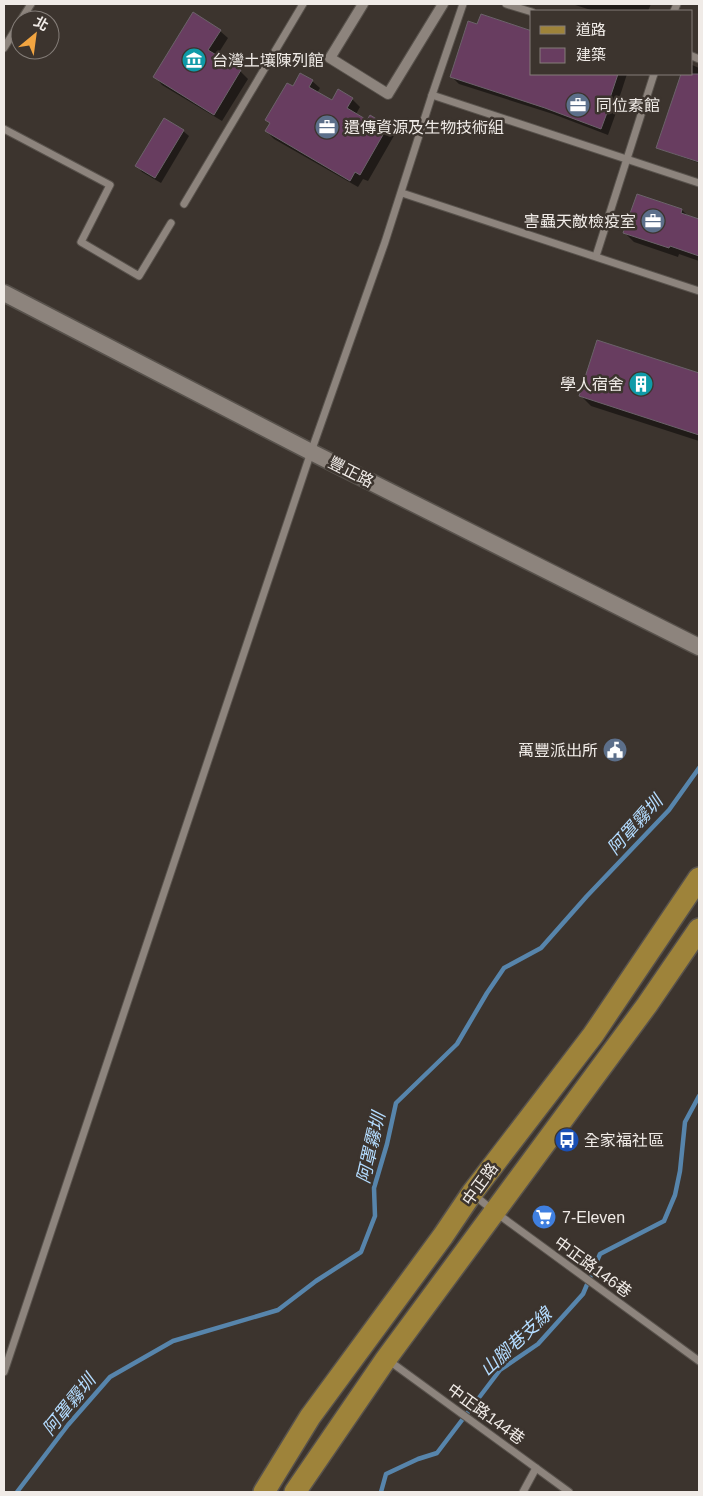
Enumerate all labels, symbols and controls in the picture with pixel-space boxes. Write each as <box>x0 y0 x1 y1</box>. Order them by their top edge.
north arrow <box>10 10 60 60</box>
legend <box>530 10 693 75</box>
text: 北 <box>31 13 51 34</box>
text: 道路 <box>576 21 606 38</box>
text: 建築 <box>576 46 606 63</box>
museum icon: 台灣土壤陳列館 <box>181 47 207 73</box>
place label: 台灣土壤陳列館 <box>212 52 324 69</box>
office icon: 同位素館 <box>565 92 591 118</box>
place label: 同位素館 <box>596 97 660 114</box>
office icon: 遺傳資源及生物技術組 <box>314 114 340 140</box>
place label: 遺傳資源及生物技術組 <box>344 119 504 136</box>
office icon: 害蟲天敵檢疫室 <box>640 208 666 234</box>
place label: 害蟲天敵檢疫室 <box>524 213 636 230</box>
building icon: 學人宿舍 <box>628 371 654 397</box>
place label: 學人宿舍 <box>560 376 624 393</box>
street label: 豐正路 <box>326 454 376 490</box>
public building icon: 萬豐派出所 <box>602 737 628 763</box>
place label: 萬豐派出所 <box>518 742 598 759</box>
water label: 阿罩霧圳 <box>603 789 669 858</box>
water label: 阿罩霧圳 <box>353 1108 390 1185</box>
bus stop icon: 全家福社區 <box>554 1127 580 1153</box>
place label: 全家福社區 <box>584 1132 664 1149</box>
street label: 中正路 <box>459 1160 501 1208</box>
supermarket icon: 7-Eleven <box>531 1204 557 1230</box>
place label: 7-Eleven <box>562 1209 625 1226</box>
street label: 中正路146巷 <box>551 1233 635 1301</box>
water label: 山腳巷支線 <box>476 1303 557 1380</box>
water label: 阿罩霧圳 <box>39 1368 101 1439</box>
street label: 中正路144巷 <box>444 1380 528 1448</box>

